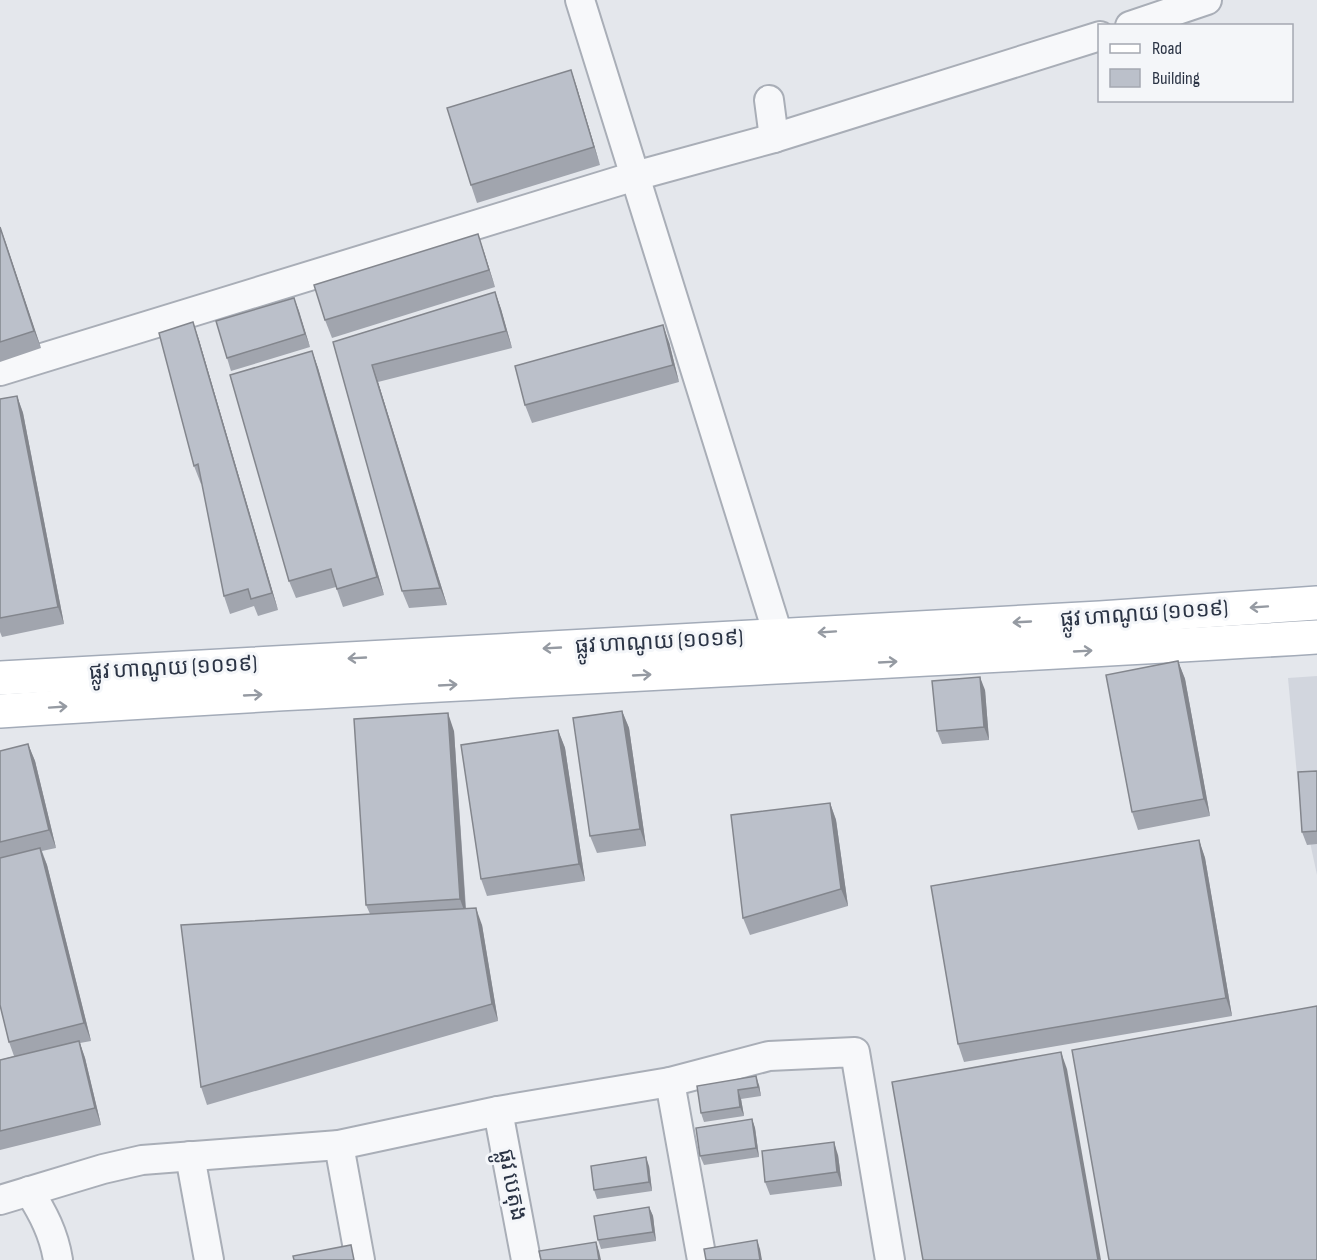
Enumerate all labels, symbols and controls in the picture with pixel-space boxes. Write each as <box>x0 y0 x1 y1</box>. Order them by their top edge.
legend <box>1098 24 1293 102</box>
text: Road <box>1152 38 1182 59</box>
text: Building <box>1152 68 1200 89</box>
street label: ផ្លូវ ហាណូយ (១០១៩) <box>1059 595 1229 639</box>
one-way arrow <box>1249 602 1269 613</box>
one-way arrow <box>1013 616 1033 627</box>
street label: ផ្លូវ ហាណូយ (១០១៩) <box>574 624 744 665</box>
one-way arrow <box>818 627 838 638</box>
one-way arrow <box>543 642 563 653</box>
one-way arrow <box>1073 646 1093 657</box>
street label: ផ្លូវ ហាណូយ (១០១៩) <box>88 650 258 691</box>
one-way arrow <box>348 653 368 664</box>
one-way arrow <box>878 656 898 667</box>
one-way arrow <box>632 669 652 680</box>
one-way arrow <box>437 680 457 691</box>
one-way arrow <box>243 690 262 701</box>
one-way arrow <box>48 702 68 713</box>
street label: ផ្លូវ បេតុង <box>486 1147 532 1224</box>

